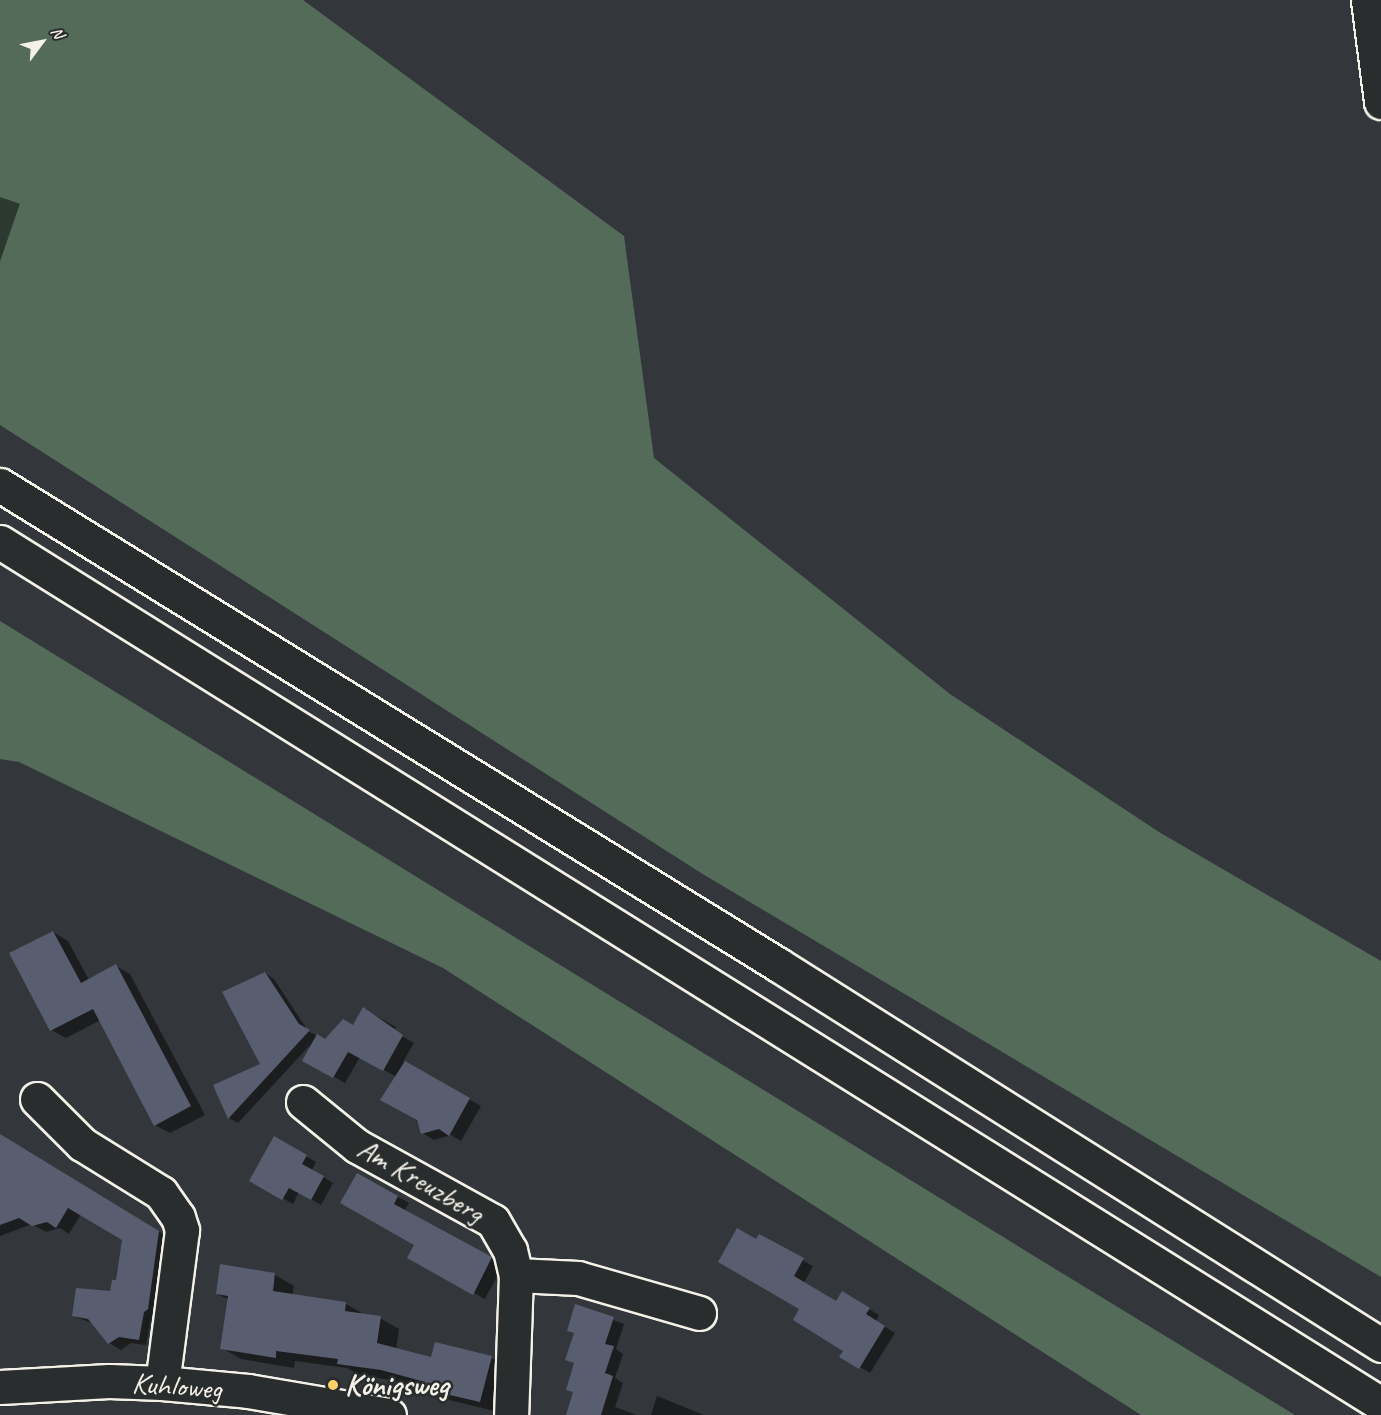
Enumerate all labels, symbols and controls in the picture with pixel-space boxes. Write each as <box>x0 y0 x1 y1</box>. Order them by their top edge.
north arrow <box>12 12 72 72</box>
text: N <box>46 23 68 42</box>
street label: Am Kreuzberg <box>352 1130 490 1230</box>
street label: Kuhloweg <box>131 1365 223 1407</box>
place label: Königsweg <box>345 1367 448 1403</box>
marker: Königsweg <box>326 1378 340 1392</box>

